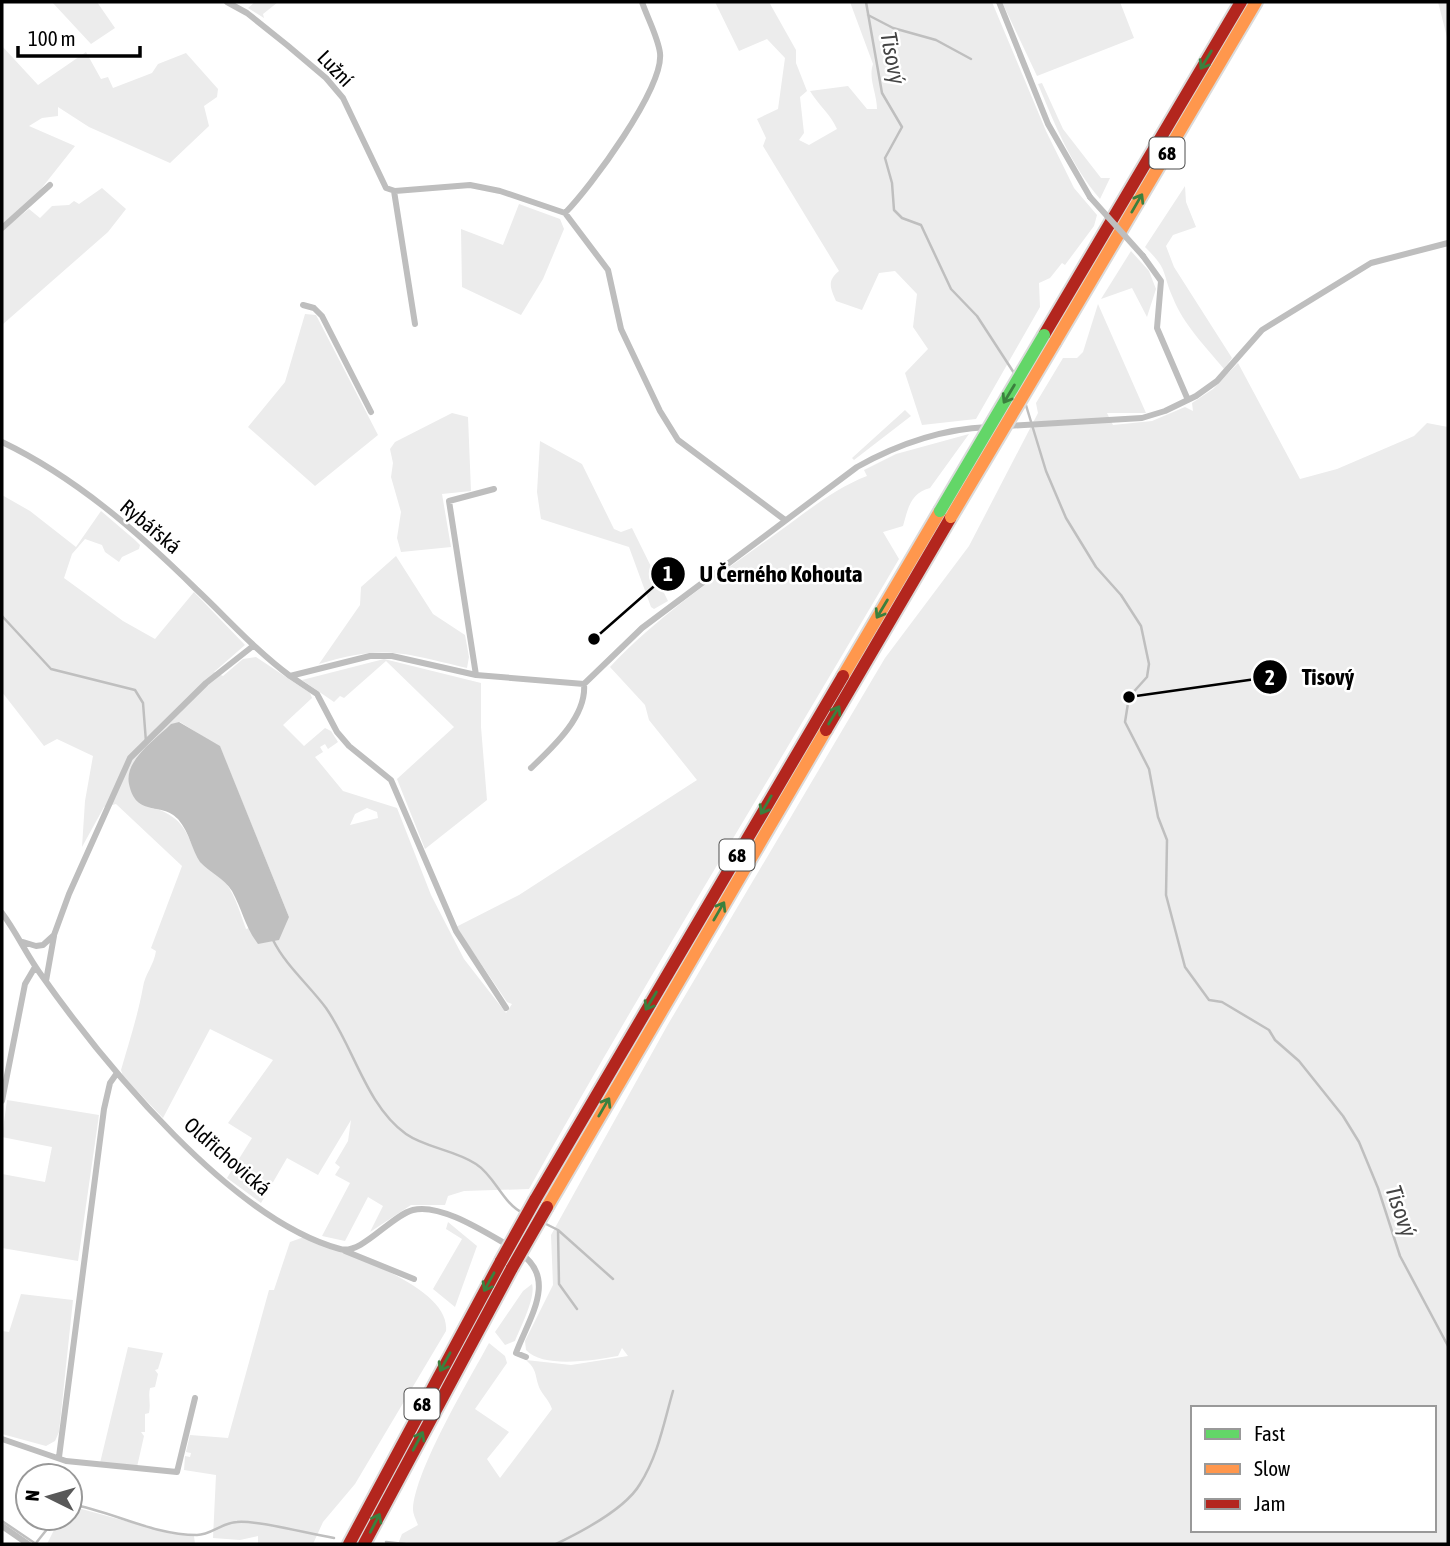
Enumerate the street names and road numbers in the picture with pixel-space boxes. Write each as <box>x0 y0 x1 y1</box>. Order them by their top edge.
street label: Lužní <box>313 45 359 91</box>
road number: 68 <box>1150 138 1184 168</box>
street label: Rybářská <box>116 494 186 558</box>
road number: 68 <box>720 840 754 870</box>
street label: Oldřichovická <box>180 1112 276 1200</box>
road number: 68 <box>404 1388 440 1420</box>

